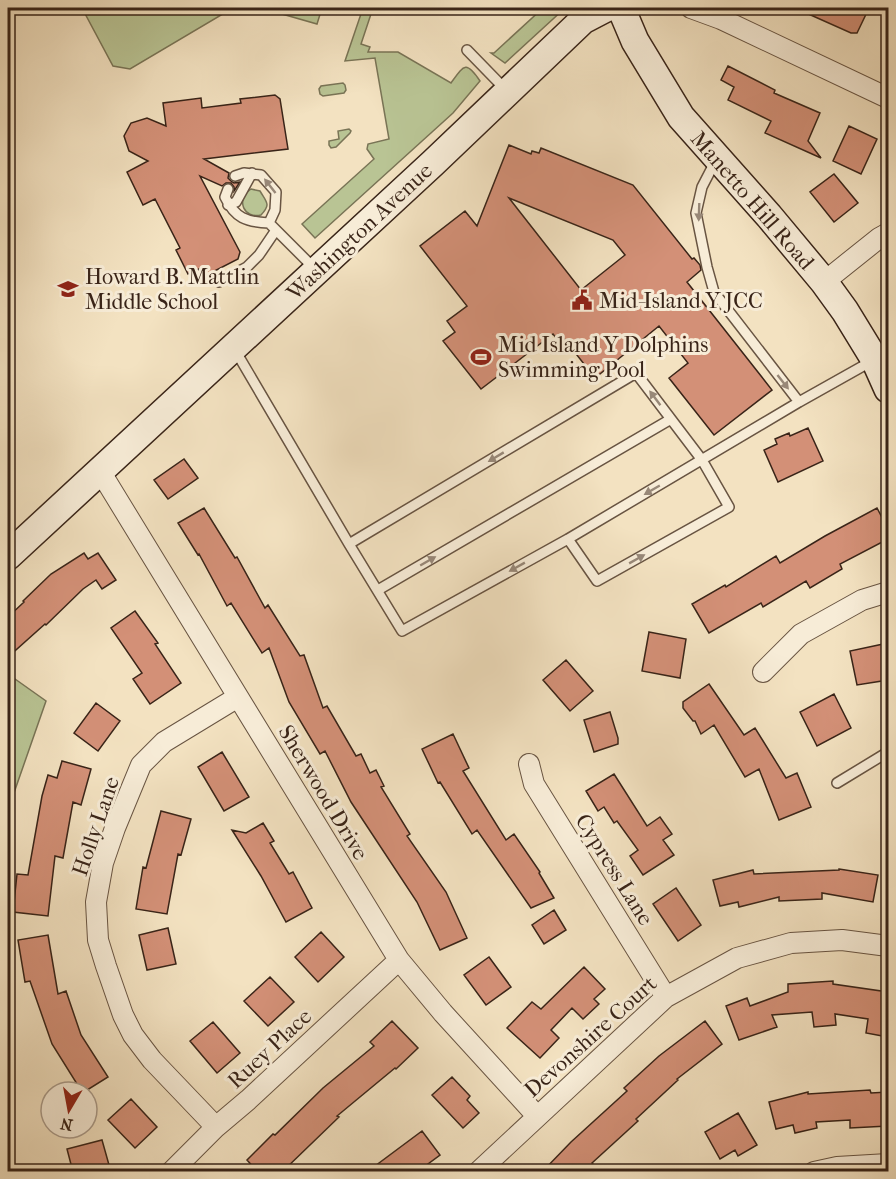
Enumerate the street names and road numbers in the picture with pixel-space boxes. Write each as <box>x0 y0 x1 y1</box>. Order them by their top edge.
street label: Manetto Hill Road <box>685 126 820 276</box>
street label: Washington Avenue <box>281 158 438 306</box>
street label: Sherwood Drive <box>273 720 374 865</box>
street label: Holly Lane <box>67 773 125 879</box>
street label: Cypress Lane <box>570 809 659 930</box>
street label: Devonshire Court <box>519 970 662 1103</box>
street label: Ruey Place <box>222 1003 317 1094</box>

